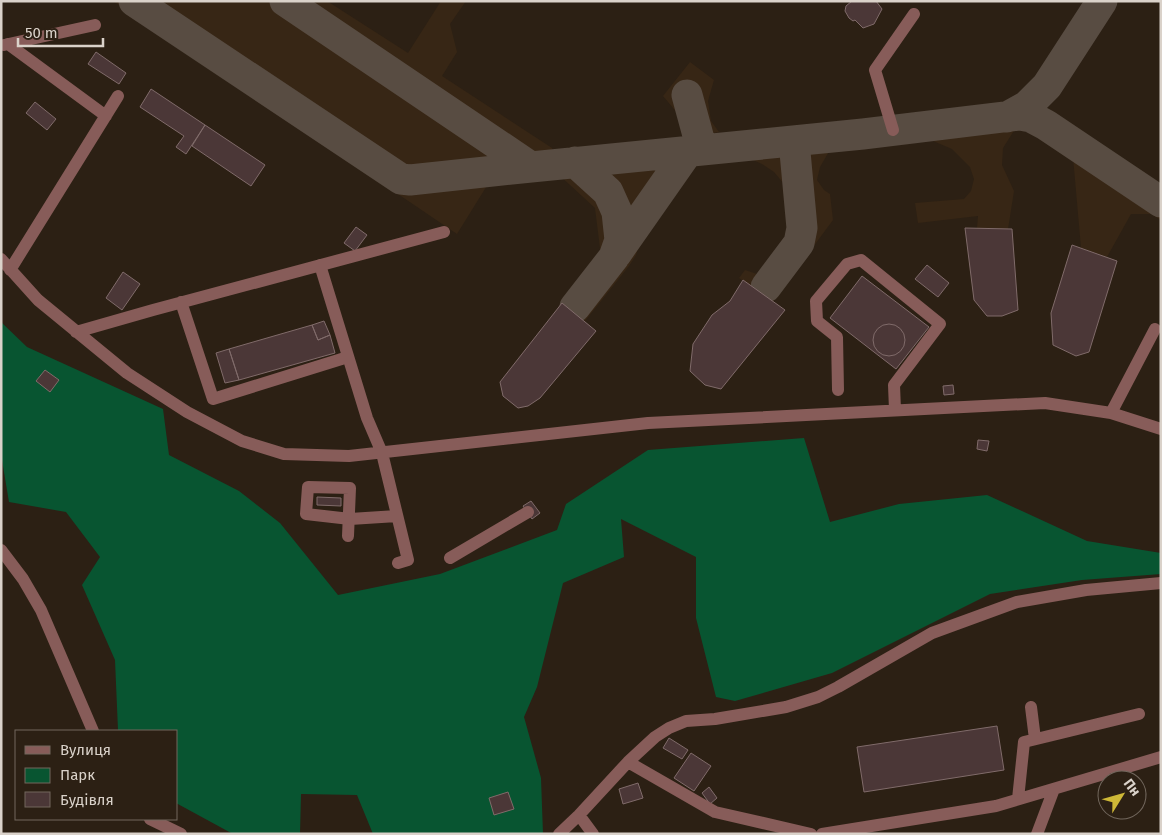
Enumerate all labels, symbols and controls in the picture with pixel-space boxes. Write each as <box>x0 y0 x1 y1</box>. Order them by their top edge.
scale bar <box>18 15 102 47</box>
text: 50 m <box>25 24 58 42</box>
legend <box>15 730 178 820</box>
text: Вулиця <box>60 741 111 759</box>
text: Парк <box>60 766 95 784</box>
north arrow <box>1097 770 1147 820</box>
text: Пн <box>1120 775 1144 800</box>
text: Будівля <box>60 791 114 809</box>

